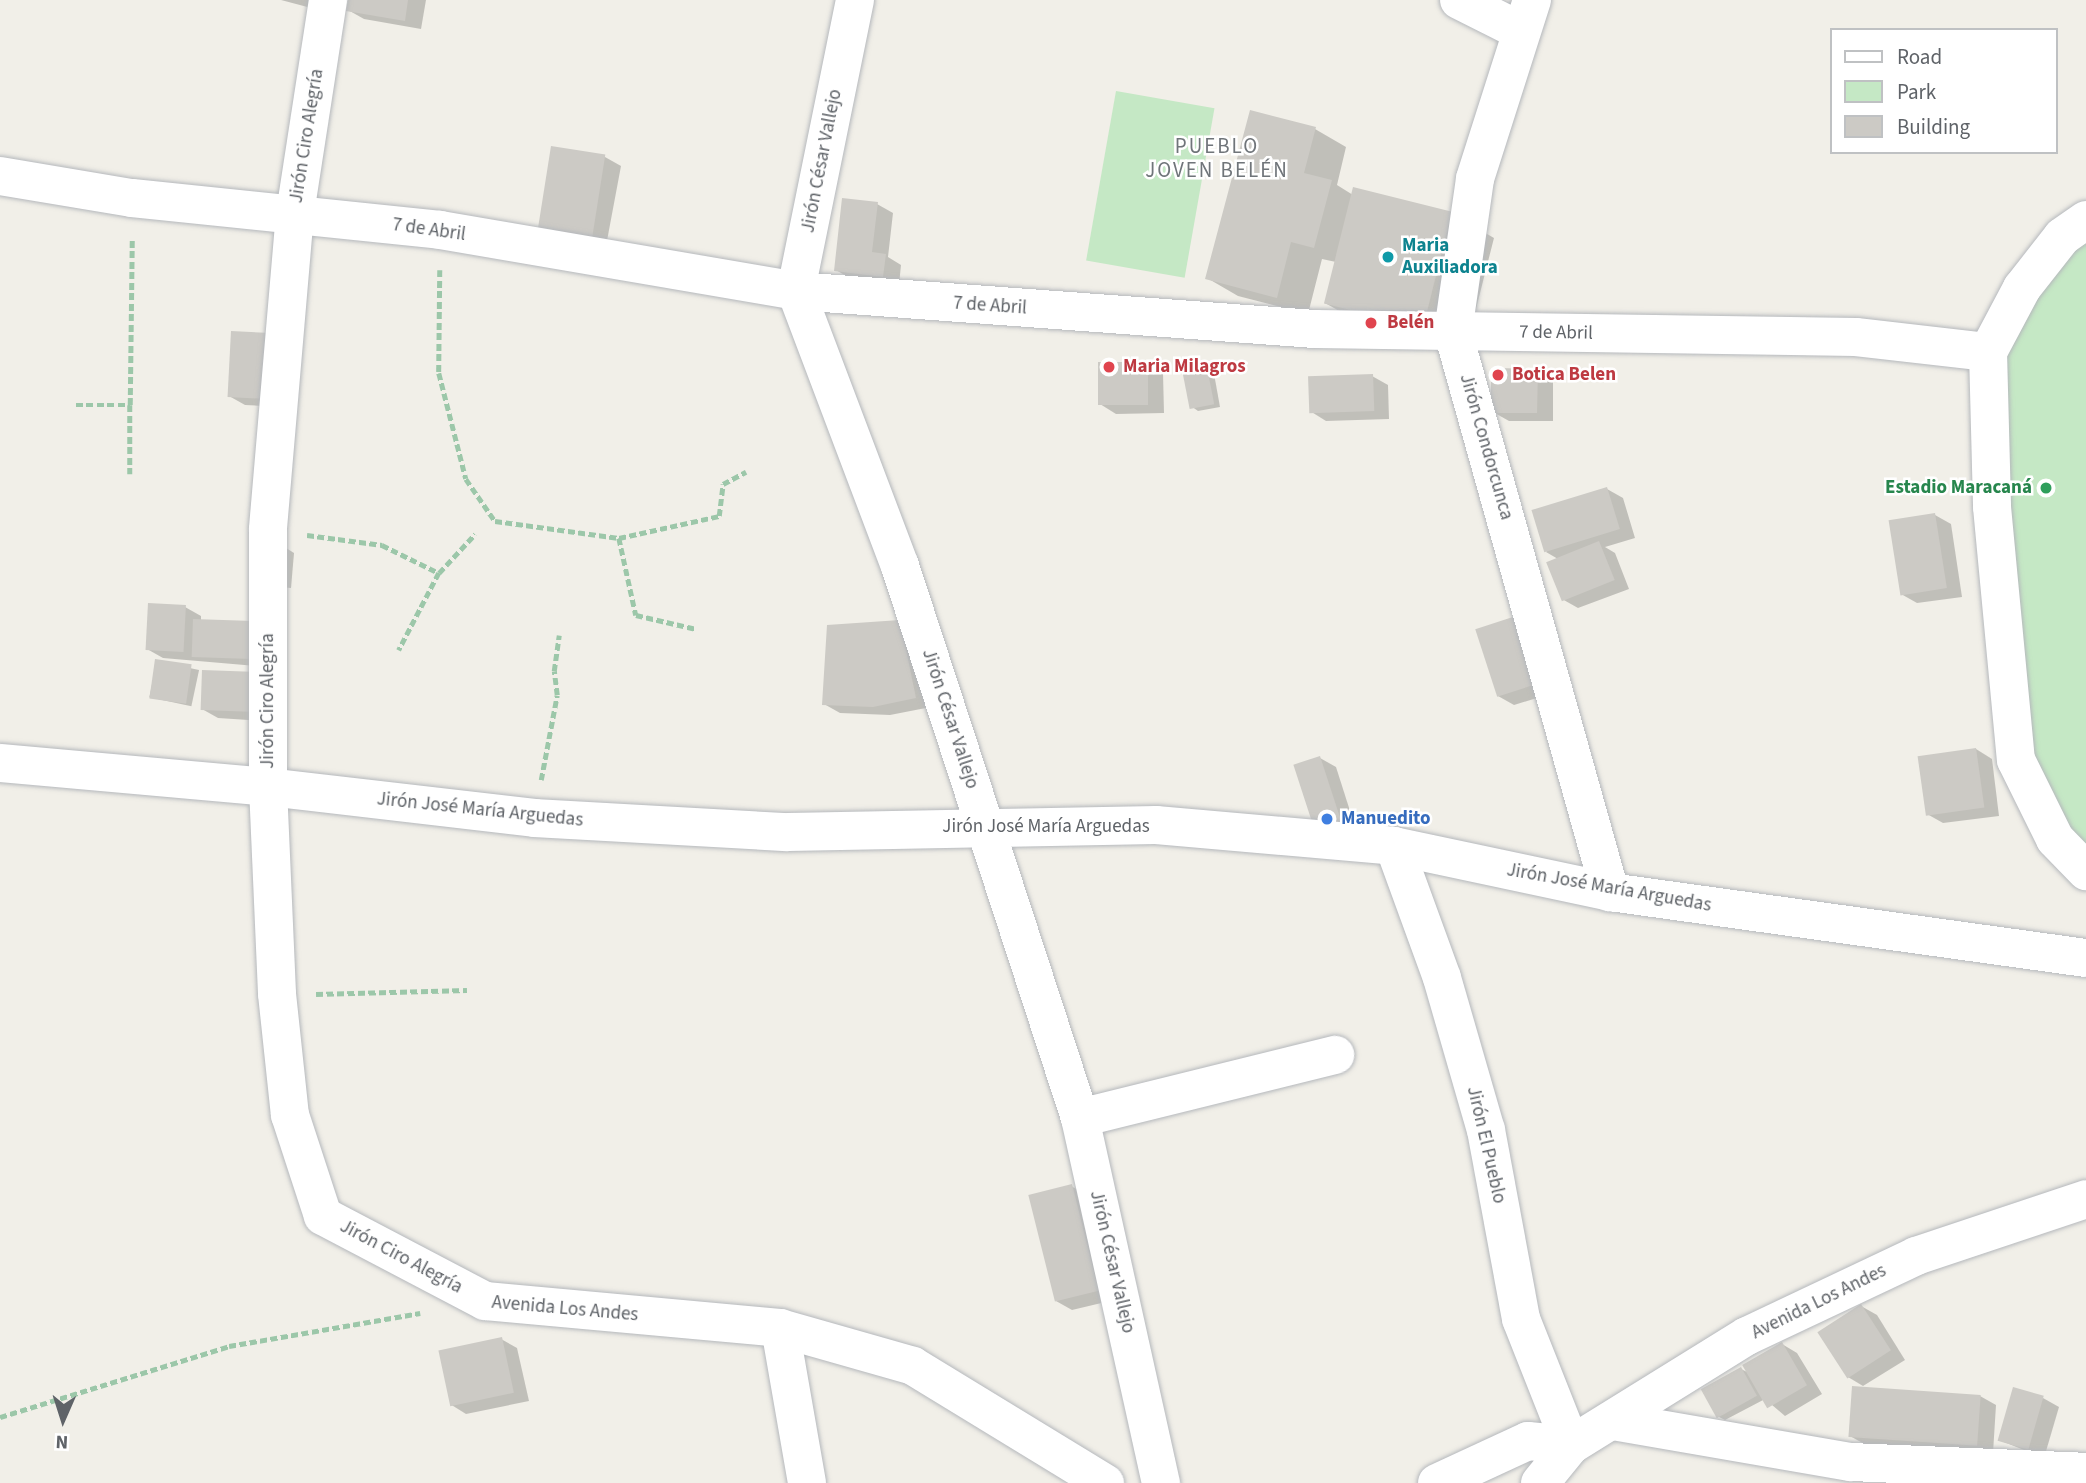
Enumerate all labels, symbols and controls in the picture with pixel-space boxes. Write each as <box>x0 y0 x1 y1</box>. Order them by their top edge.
legend <box>1830 28 2058 154</box>
text: Road <box>1897 42 1942 72</box>
street label: Jirón Ciro Alegría <box>285 67 329 205</box>
text: Park <box>1897 77 1936 107</box>
street label: Jirón César Vallejo <box>797 87 847 235</box>
text: Building <box>1897 112 1970 142</box>
district label: PUEBLO JOVEN BELÉN <box>1147 133 1287 183</box>
street label: 7 de Abril <box>391 214 467 246</box>
place label: Maria Auxiliadora <box>1402 235 1498 279</box>
marker: Maria Auxiliadora <box>1380 249 1396 265</box>
street label: 7 de Abril <box>952 292 1028 320</box>
place label: Belén <box>1387 312 1434 334</box>
marker: Belén <box>1361 313 1381 333</box>
street label: 7 de Abril <box>1519 321 1593 345</box>
place label: Maria Milagros <box>1123 356 1246 378</box>
marker: Maria Milagros <box>1101 359 1117 375</box>
place label: Botica Belen <box>1512 364 1616 386</box>
marker: Botica Belen <box>1490 367 1506 383</box>
street label: Jirón Condorcunca <box>1454 371 1518 523</box>
place label: Estadio Maracaná <box>1885 477 2032 499</box>
marker: Estadio Maracaná <box>2038 480 2054 496</box>
street label: Jirón Ciro Alegría <box>257 633 279 769</box>
street label: Jirón César Vallejo <box>917 646 983 792</box>
street label: Jirón José María Arguedas <box>376 788 584 832</box>
place label: Manuedito <box>1341 808 1431 830</box>
marker: Manuedito <box>1319 811 1335 827</box>
street label: Jirón José María Arguedas <box>942 816 1150 838</box>
street label: Jirón José María Arguedas <box>1505 859 1713 917</box>
street label: Jirón El Pueblo <box>1461 1084 1511 1206</box>
street label: Jirón César Vallejo <box>1084 1188 1140 1336</box>
street label: Jirón Ciro Alegría <box>336 1215 466 1299</box>
street label: Avenida Los Andes <box>1748 1260 1890 1344</box>
street label: Avenida Los Andes <box>491 1291 639 1327</box>
north arrow <box>28 1385 98 1455</box>
text: N <box>55 1428 69 1455</box>

